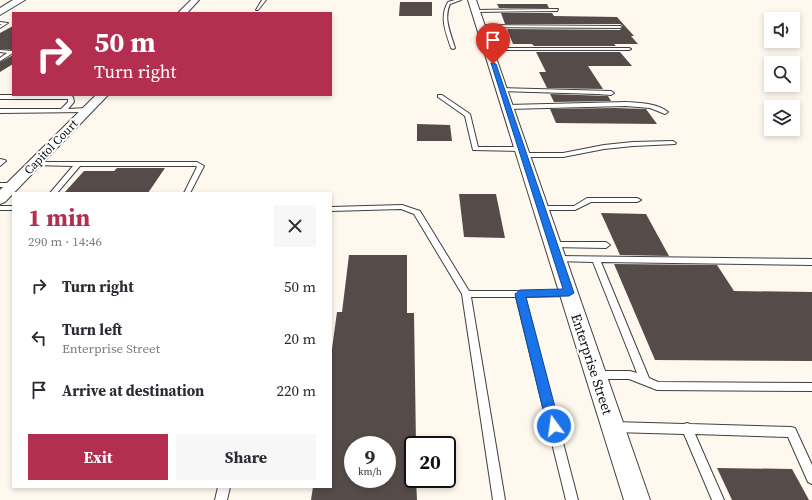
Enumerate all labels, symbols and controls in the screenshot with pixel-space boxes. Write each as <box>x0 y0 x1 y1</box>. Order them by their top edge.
map controls <box>764 12 800 136</box>
button: sound <box>764 12 800 48</box>
text: 50 m <box>94 23 156 61</box>
pin <box>476 23 510 64</box>
icon: right <box>28 28 80 80</box>
icon: arrive <box>482 29 504 51</box>
button: search <box>764 56 800 92</box>
text: Turn right <box>94 59 176 84</box>
button: layers <box>764 100 800 136</box>
street label: Capitol Court <box>21 116 81 178</box>
text: 1 min <box>28 201 90 234</box>
button: close <box>274 205 316 247</box>
text: 290 m · 14:46 <box>28 233 102 250</box>
icon: right <box>28 275 50 297</box>
text: Turn right <box>62 276 134 297</box>
text: 50 m <box>284 276 316 297</box>
street label: Enterprise Street <box>566 311 618 418</box>
text: Turn left <box>62 319 122 340</box>
icon: left <box>28 327 50 349</box>
text: 20 m <box>284 328 316 349</box>
text: Enterprise Street <box>62 340 160 357</box>
icon: arrive <box>28 379 50 401</box>
text: Arrive at destination <box>62 380 204 401</box>
text: 220 m <box>276 380 316 401</box>
position arrow <box>533 405 575 447</box>
button: Exit <box>28 434 168 480</box>
button: Share <box>176 434 316 480</box>
speed limit sign: 20 <box>404 436 456 488</box>
text: 9 <box>365 443 375 471</box>
text: km/h <box>358 465 382 478</box>

